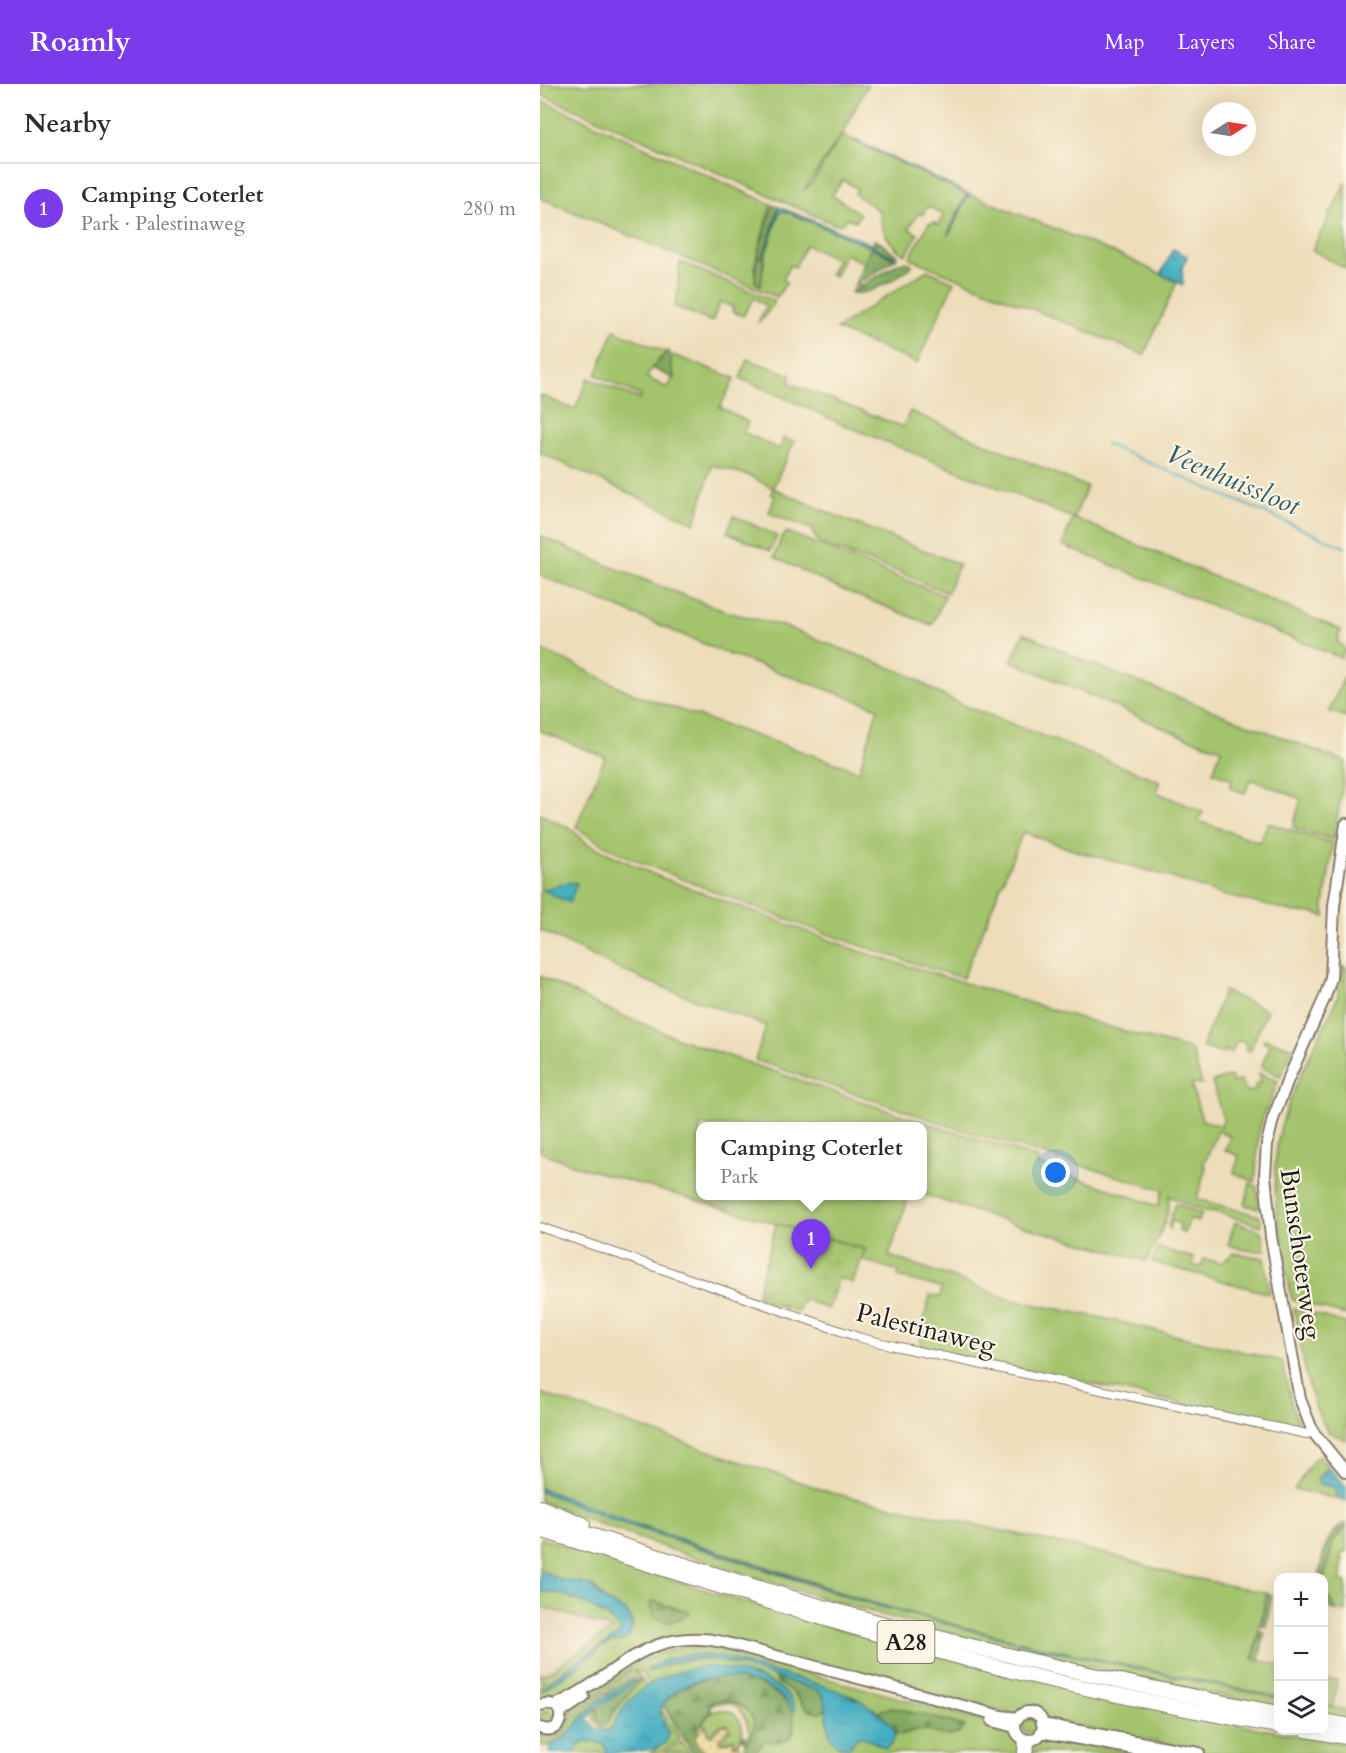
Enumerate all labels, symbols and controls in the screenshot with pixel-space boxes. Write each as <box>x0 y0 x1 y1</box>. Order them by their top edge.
text: Roamly <box>30 23 131 61</box>
text: Map <box>1105 28 1145 57</box>
text: Layers <box>1178 28 1235 57</box>
text: Share <box>1268 28 1316 57</box>
north arrow <box>1202 102 1256 156</box>
text: Nearby <box>24 106 112 141</box>
text: Camping Coterlet <box>81 180 264 210</box>
text: 1 <box>38 195 49 222</box>
text: 280 m <box>463 195 516 222</box>
text: Park · Palestinaweg <box>81 210 245 237</box>
water label: Veenhuissloot <box>1161 435 1307 525</box>
popup <box>696 1122 927 1200</box>
text: Camping Coterlet <box>720 1133 903 1163</box>
your location <box>1041 1158 1070 1187</box>
text: Park <box>720 1163 759 1190</box>
street label: Bunschoterweg <box>1272 1166 1330 1342</box>
pin: 1 <box>792 1220 830 1269</box>
street label: Palestinaweg <box>853 1295 1000 1363</box>
map controls <box>1274 1573 1328 1735</box>
button: + <box>1274 1573 1328 1627</box>
road number: A28 <box>878 1621 934 1663</box>
button: − <box>1274 1627 1328 1681</box>
button: layers <box>1274 1681 1328 1735</box>

